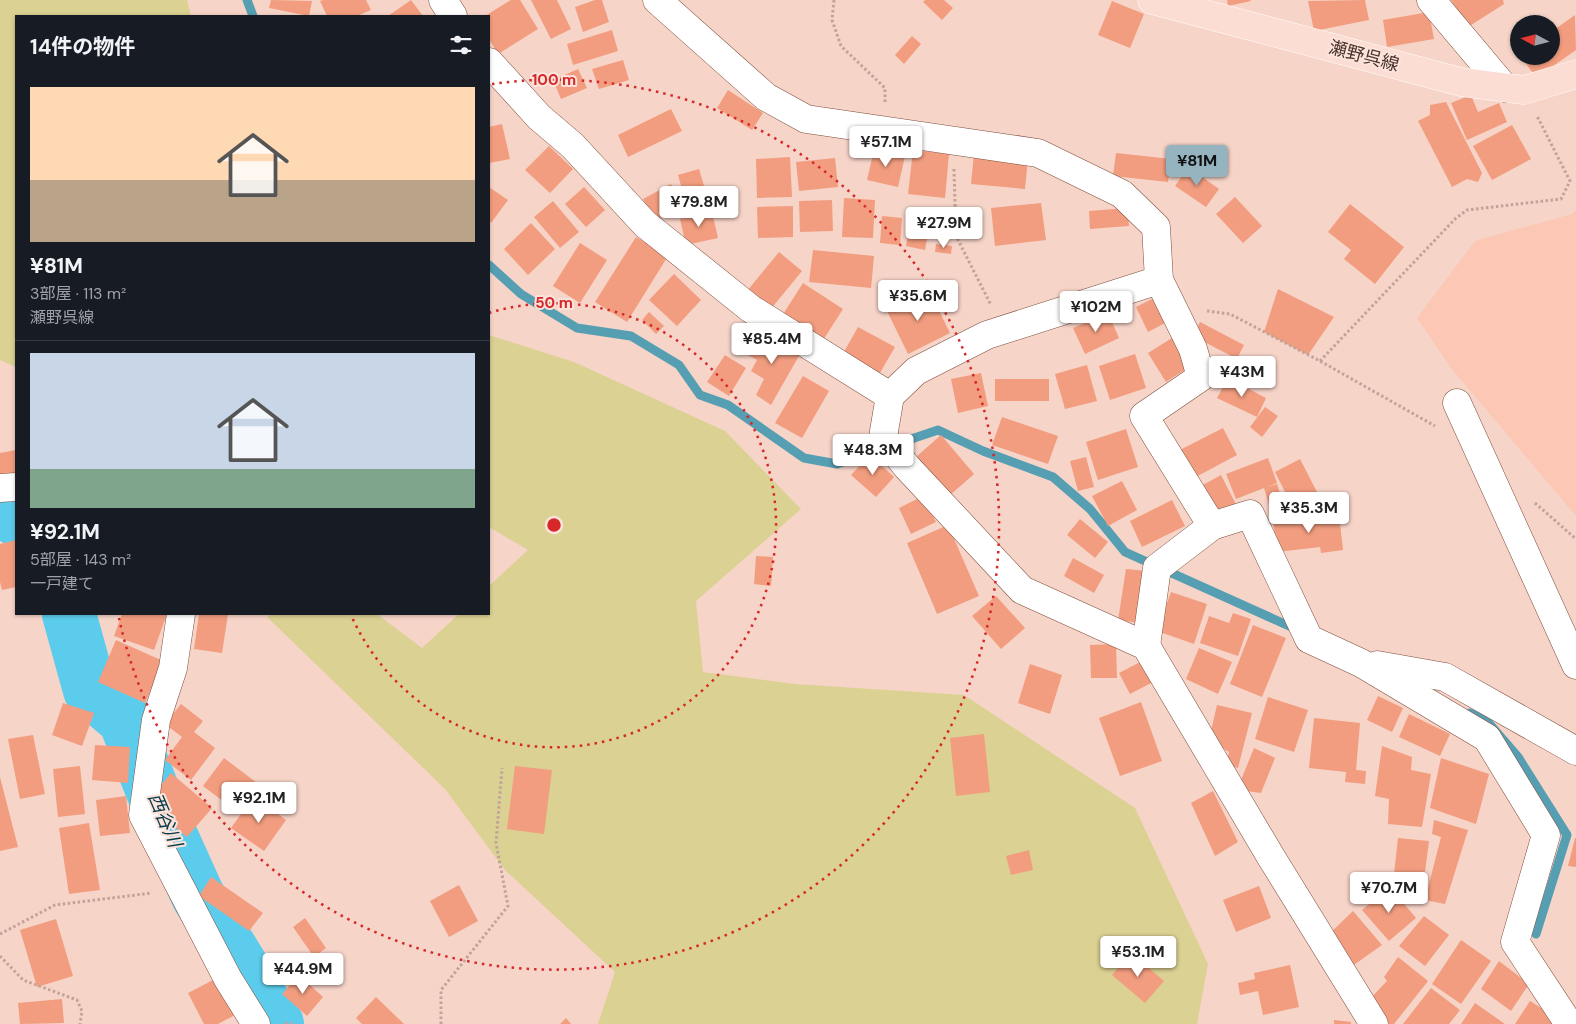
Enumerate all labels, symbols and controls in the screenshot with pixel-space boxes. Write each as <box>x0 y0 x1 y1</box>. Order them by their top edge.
north arrow <box>1510 15 1560 65</box>
map controls <box>1510 15 1560 65</box>
icon: filters <box>447 31 475 59</box>
text: 14件の物件 <box>30 33 135 61</box>
street label: 瀬野呉線 <box>1326 35 1402 77</box>
text: 100 m <box>532 70 576 90</box>
icon: home <box>208 120 298 210</box>
pin: ¥57.1M <box>845 126 927 168</box>
text: ¥57.1M <box>860 131 912 152</box>
pin: ¥81M <box>1167 144 1227 187</box>
text: ¥81M <box>1177 150 1217 171</box>
pin: ¥79.8M <box>658 186 740 228</box>
text: ¥79.8M <box>670 191 728 212</box>
pin: ¥27.9M <box>903 206 985 249</box>
text: ¥27.9M <box>916 212 972 233</box>
text: ¥81M <box>30 252 83 280</box>
pin: ¥35.6M <box>877 280 959 322</box>
text: 3部屋 · 113 m² <box>30 283 126 304</box>
text: ¥35.6M <box>889 285 947 306</box>
pin: ¥102M <box>1061 290 1131 333</box>
text: 50 m <box>535 293 573 313</box>
text: ¥102M <box>1071 296 1121 317</box>
text: 瀬野呉線 <box>30 307 94 328</box>
pin: ¥85.4M <box>731 322 813 365</box>
text: ¥85.4M <box>742 328 802 349</box>
pin: ¥43M <box>1212 356 1272 398</box>
text: ¥43M <box>1220 361 1264 382</box>
icon: home <box>208 385 298 475</box>
pin: ¥48.3M <box>832 434 914 476</box>
text: ¥48.3M <box>844 439 902 460</box>
pin: ¥35.3M <box>1268 492 1350 534</box>
text: ¥35.3M <box>1280 497 1338 518</box>
centre of rings <box>545 516 563 534</box>
text: ¥92.1M <box>30 518 100 546</box>
text: 5部屋 · 143 m² <box>30 549 131 570</box>
text: 一戸建て <box>30 573 94 594</box>
pin: ¥92.1M <box>218 782 300 824</box>
text: ¥92.1M <box>232 787 286 808</box>
water label: 西谷川 <box>142 789 188 853</box>
pin: ¥70.7M <box>1348 872 1430 914</box>
text: ¥70.7M <box>1361 877 1417 898</box>
pin: ¥53.1M <box>1097 936 1179 978</box>
text: ¥53.1M <box>1111 941 1165 962</box>
pin: ¥44.9M <box>262 952 344 995</box>
text: ¥44.9M <box>273 958 333 979</box>

